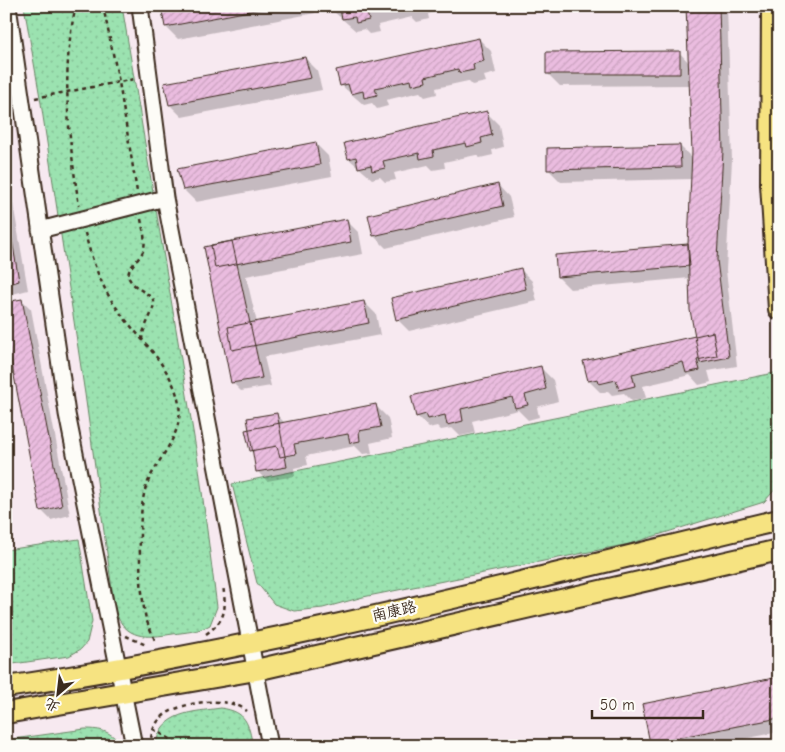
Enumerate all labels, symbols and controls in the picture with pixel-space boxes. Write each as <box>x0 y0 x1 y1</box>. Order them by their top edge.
street label: 南康路 <box>370 597 418 625</box>
north arrow <box>32 670 82 720</box>
scale bar <box>592 687 704 719</box>
text: 北 <box>42 694 62 716</box>
text: 50 m <box>600 696 635 714</box>

